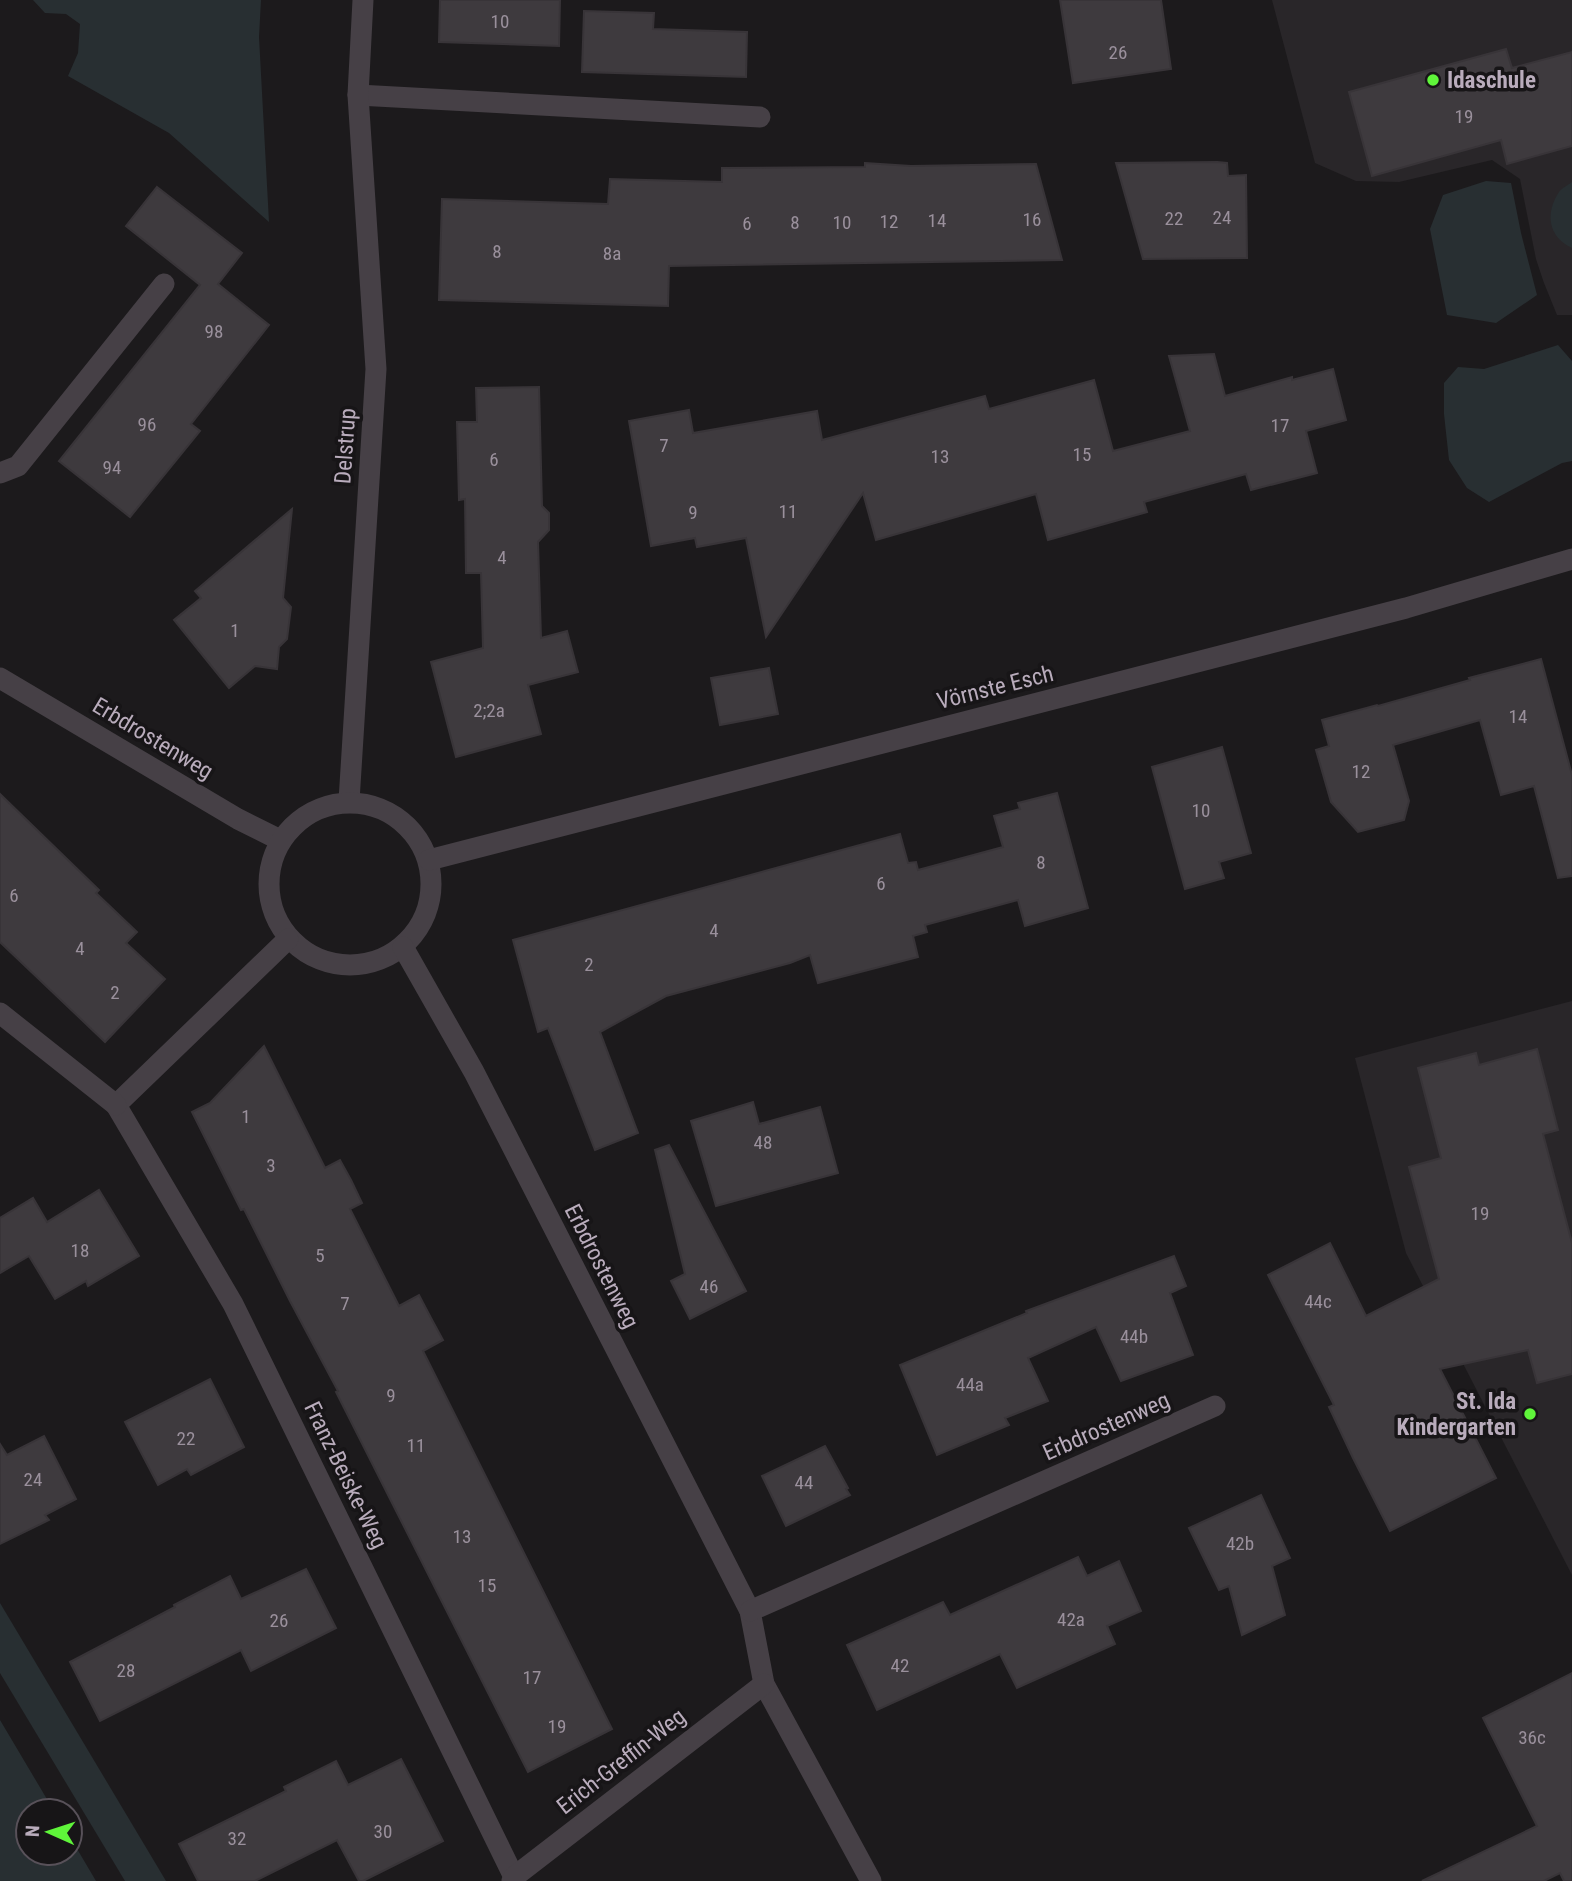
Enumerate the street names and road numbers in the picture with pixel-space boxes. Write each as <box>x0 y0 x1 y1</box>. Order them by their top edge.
street label: Delstrup <box>329 407 362 485</box>
street label: Vörnste Esch <box>934 660 1056 715</box>
street label: Erbdrostenweg <box>88 692 218 785</box>
street label: Erbdrostenweg <box>559 1200 644 1333</box>
street label: Erbdrostenweg <box>1039 1387 1174 1466</box>
street label: Franz-Beiske-Weg <box>298 1397 393 1553</box>
street label: Erich-Greffin-Weg <box>552 1703 691 1820</box>

